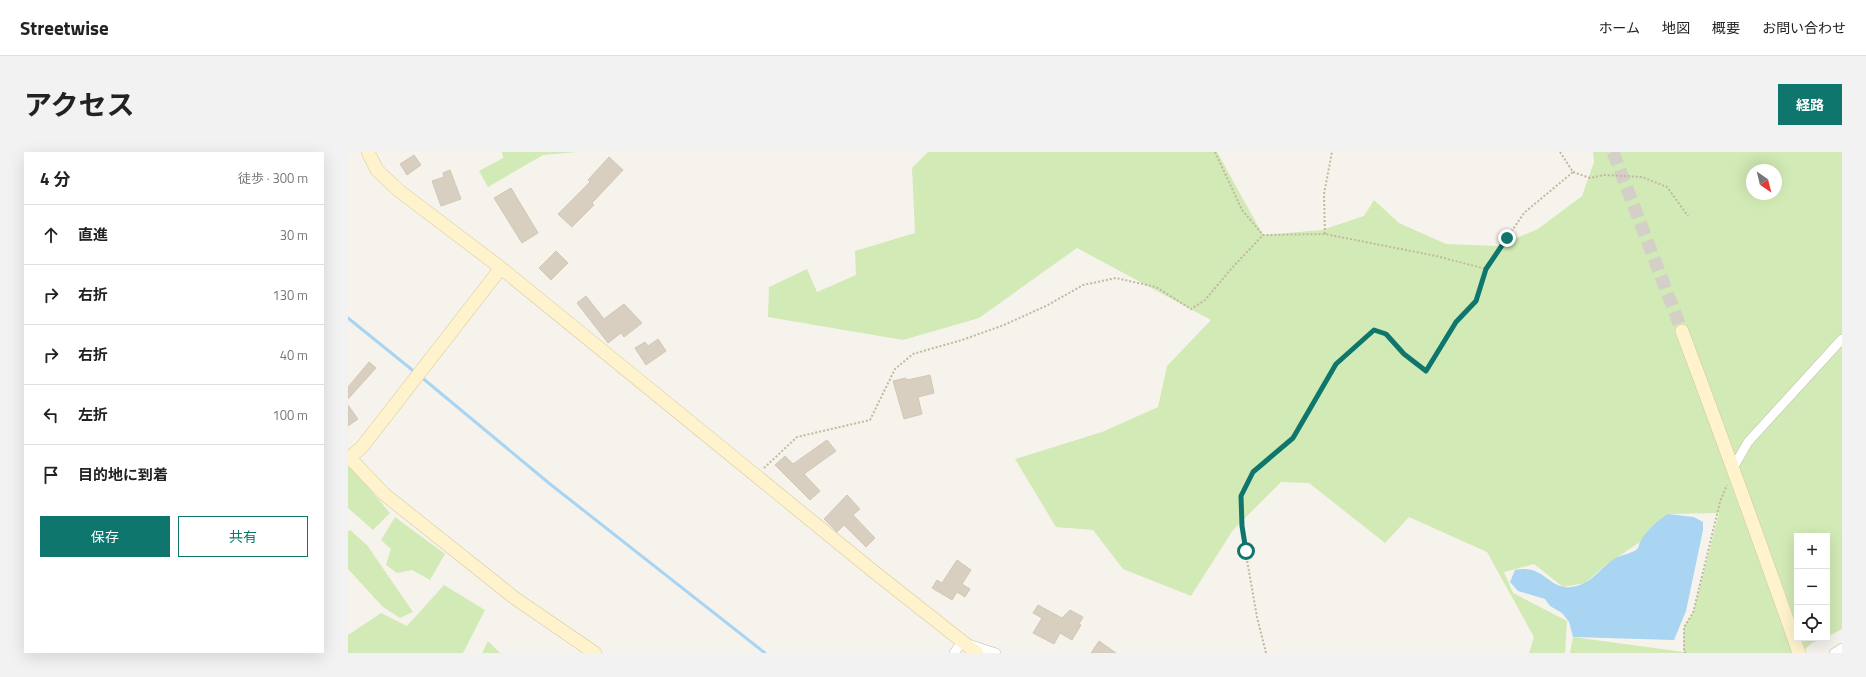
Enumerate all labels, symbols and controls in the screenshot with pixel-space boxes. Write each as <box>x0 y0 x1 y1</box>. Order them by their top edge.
text: Streetwise <box>20 13 109 42</box>
text: ホーム <box>1598 17 1640 38</box>
text: 地図 <box>1662 17 1690 38</box>
text: 概要 <box>1712 17 1740 38</box>
text: お問い合わせ <box>1762 17 1846 38</box>
text: アクセス <box>24 83 135 126</box>
button: 経路 <box>1778 84 1842 125</box>
north arrow <box>1746 164 1782 200</box>
text: 4 分 <box>40 166 70 192</box>
text: 徒歩 · 300 m <box>238 168 308 188</box>
text: 直進 <box>78 223 108 246</box>
icon: ahead <box>40 224 62 246</box>
text: 30 m <box>280 225 308 245</box>
route end <box>1498 229 1516 247</box>
text: 右折 <box>78 283 108 306</box>
icon: right <box>40 284 62 306</box>
text: 130 m <box>272 285 308 305</box>
text: 右折 <box>78 343 108 366</box>
icon: right <box>40 344 62 366</box>
text: 40 m <box>280 345 308 365</box>
text: 左折 <box>78 403 108 426</box>
icon: left <box>40 404 62 426</box>
text: 100 m <box>272 405 308 425</box>
text: 目的地に到着 <box>78 463 168 486</box>
icon: arrive <box>40 464 62 486</box>
button: 保存 <box>40 516 170 557</box>
button: 共有 <box>178 516 308 557</box>
map controls <box>1794 533 1830 641</box>
button: + <box>1794 533 1830 569</box>
route start <box>1237 542 1255 560</box>
button: − <box>1794 569 1830 605</box>
button: locate <box>1794 605 1830 641</box>

